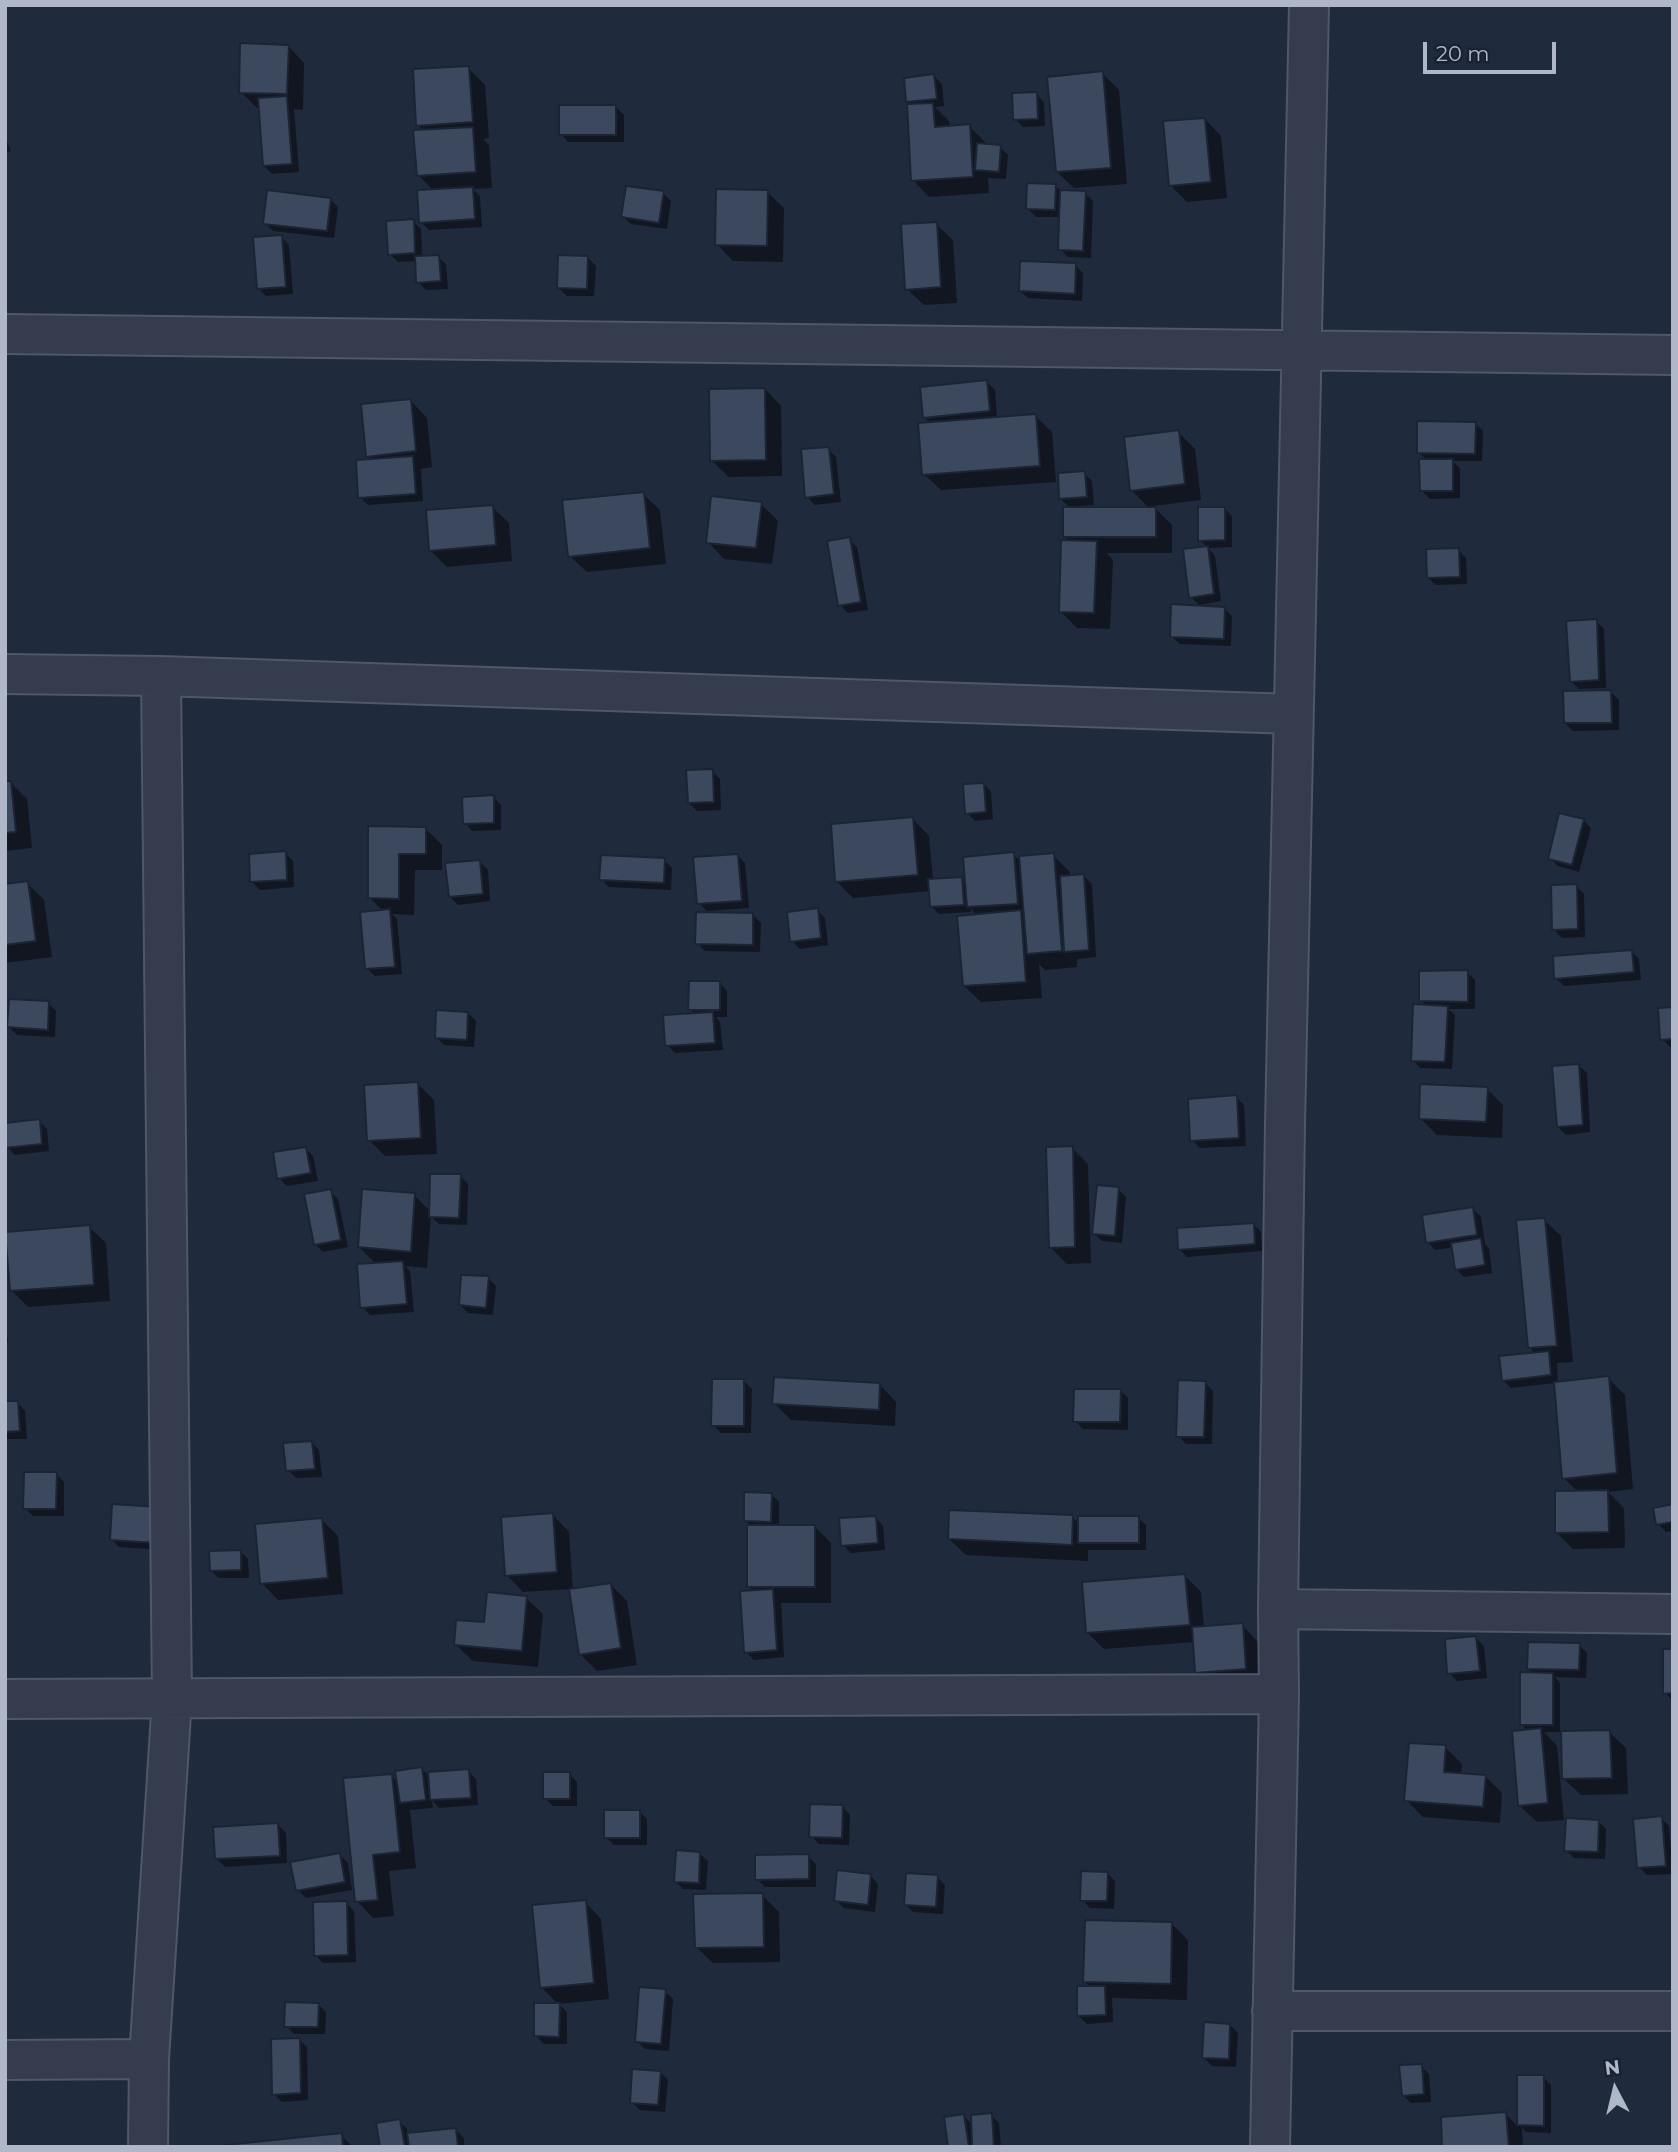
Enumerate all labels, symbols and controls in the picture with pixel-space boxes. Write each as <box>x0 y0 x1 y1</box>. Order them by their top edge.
scale bar <box>1426 28 1559 72</box>
text: 20 m <box>1436 41 1490 66</box>
north arrow <box>1580 2054 1650 2124</box>
text: N <box>1603 2055 1621 2080</box>

